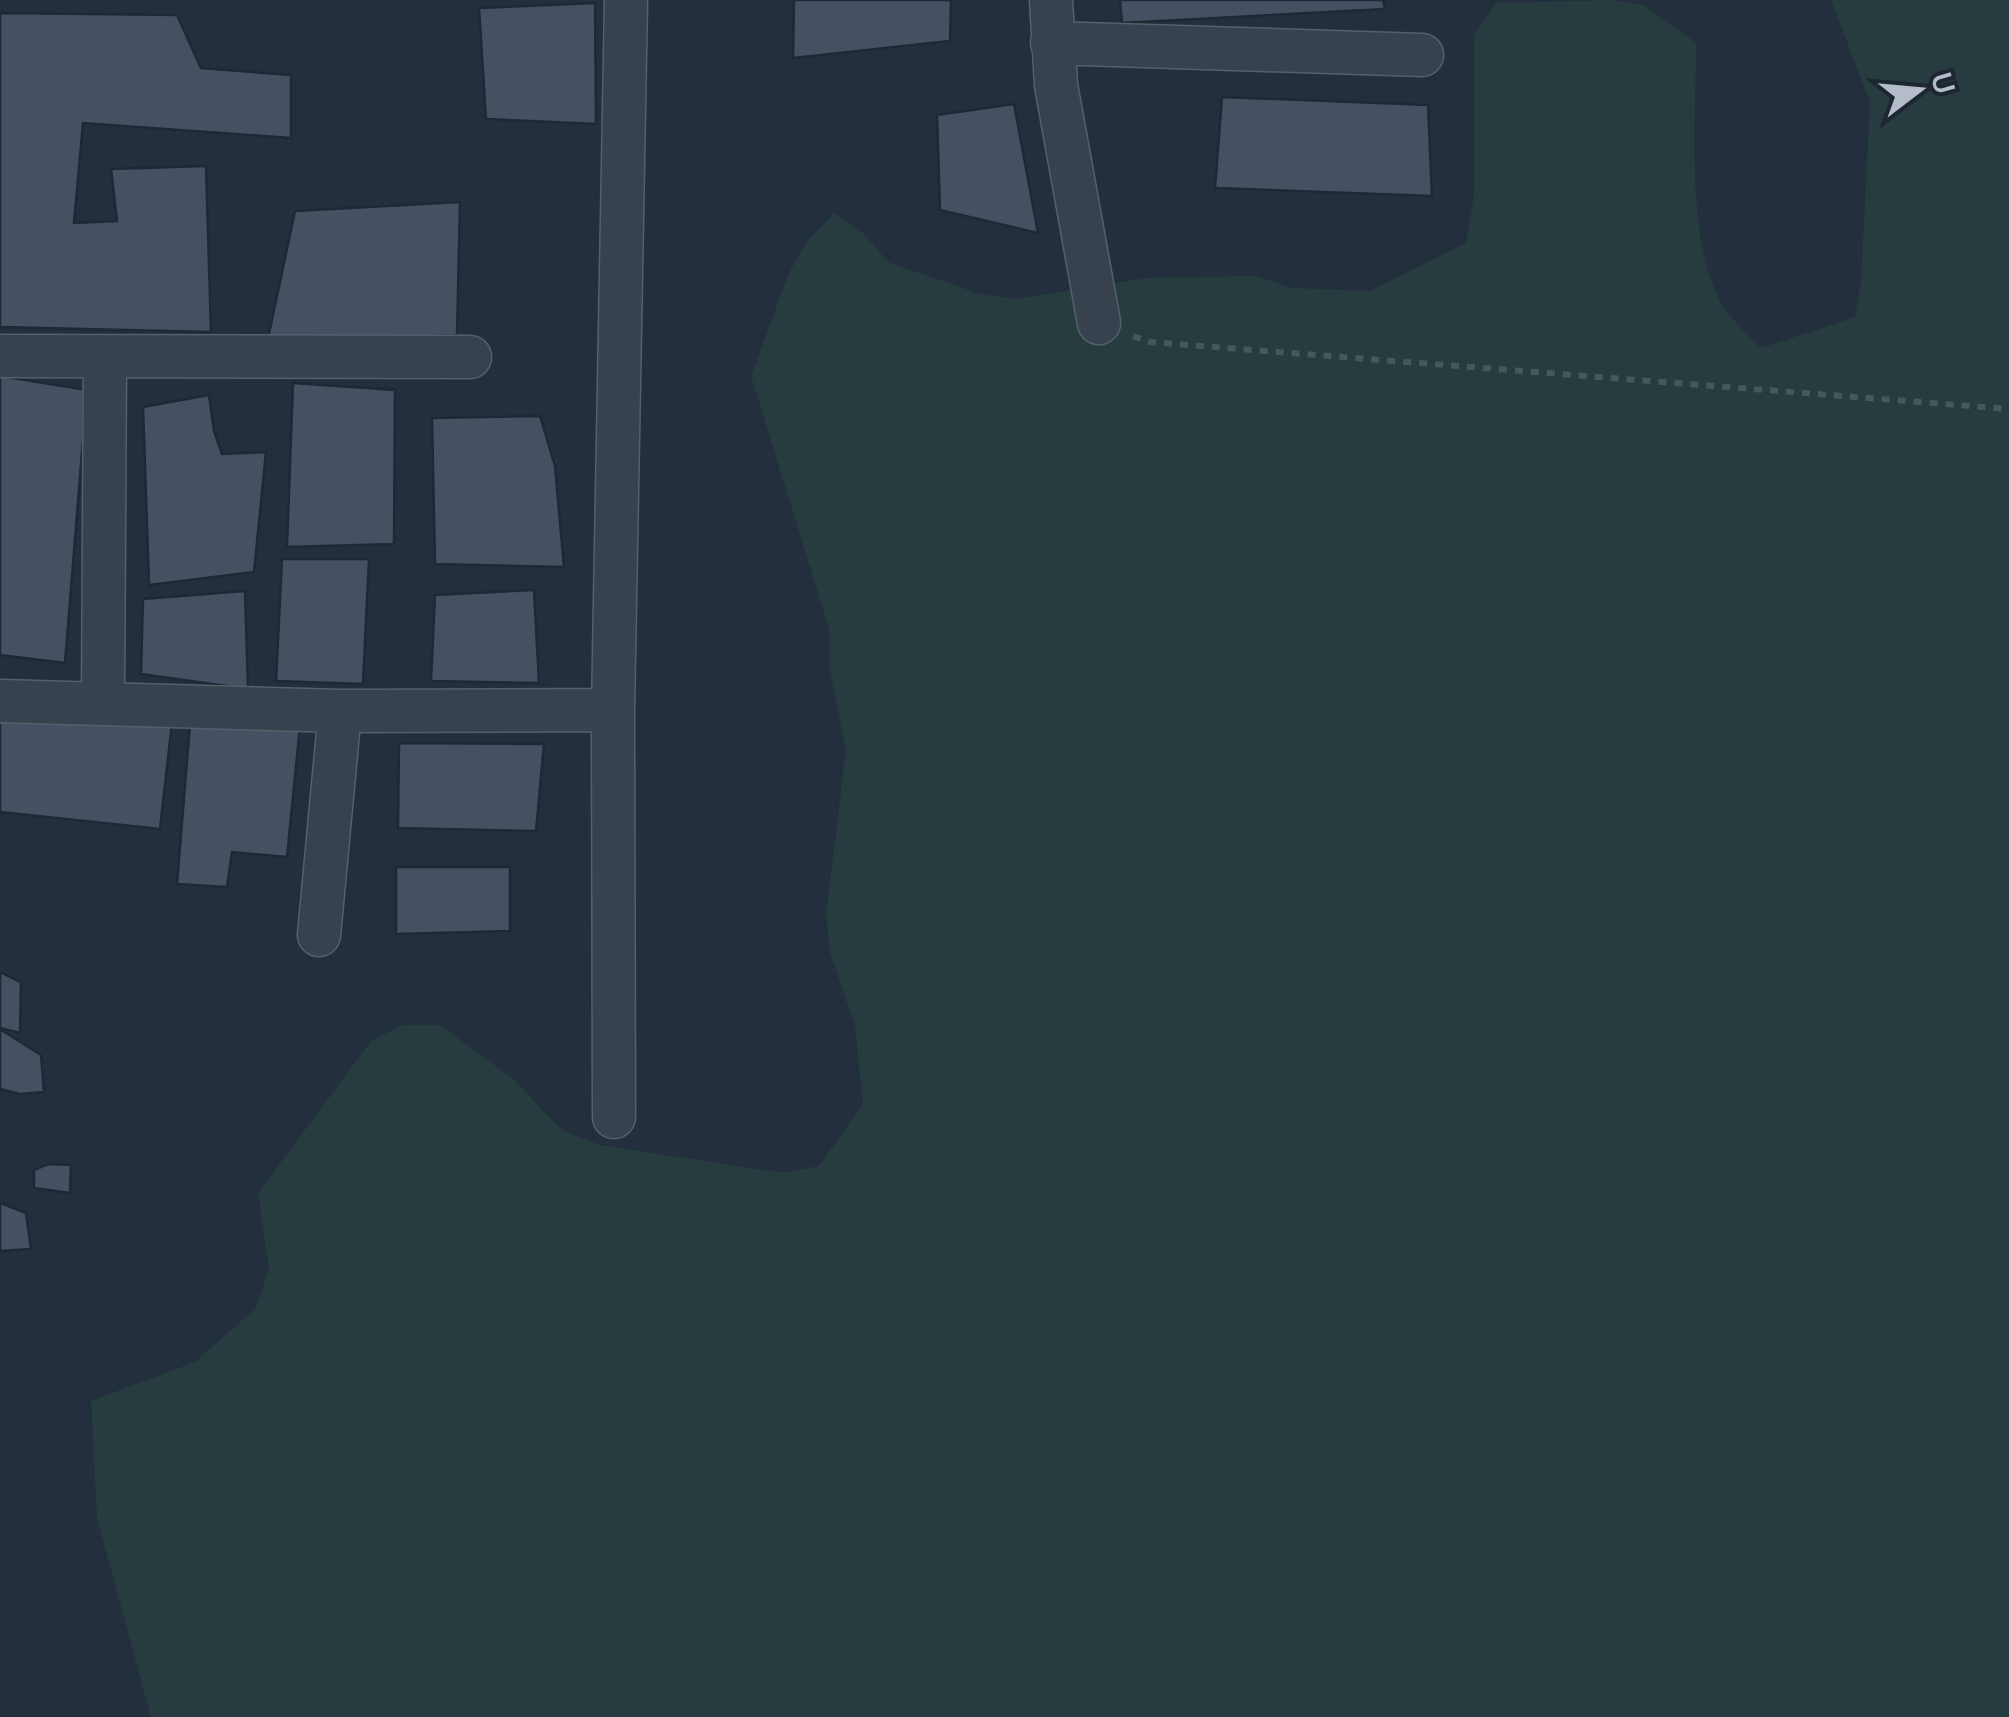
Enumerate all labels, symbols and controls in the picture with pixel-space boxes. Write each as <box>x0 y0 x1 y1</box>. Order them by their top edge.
north arrow <box>1869 40 1969 140</box>
text: U <box>1925 68 1963 98</box>

